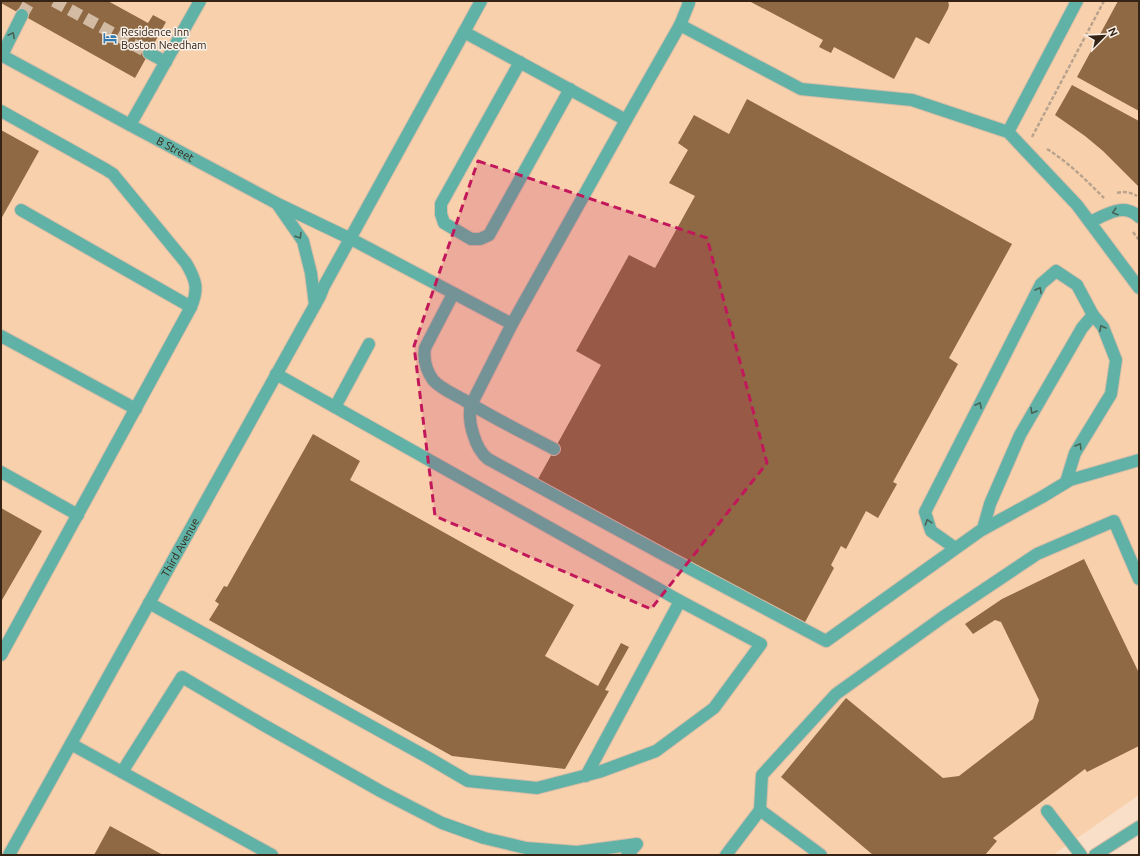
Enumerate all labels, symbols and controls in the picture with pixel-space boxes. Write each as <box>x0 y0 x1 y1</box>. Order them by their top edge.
north arrow <box>1084 16 1124 56</box>
place label: Residence Inn Boston Needham <box>121 26 207 51</box>
text: N <box>1106 26 1120 38</box>
hotel icon: Residence Inn Boston Needham <box>102 30 118 46</box>
one-way arrow <box>7 32 15 39</box>
street label: B Street <box>155 134 196 164</box>
one-way arrow <box>1111 207 1118 216</box>
one-way arrow <box>295 232 302 239</box>
one-way arrow <box>1034 287 1041 294</box>
one-way arrow <box>1100 325 1107 332</box>
one-way arrow <box>974 402 982 410</box>
one-way arrow <box>1031 407 1038 414</box>
one-way arrow <box>1075 443 1082 450</box>
street label: Third Avenue <box>159 516 201 579</box>
one-way arrow <box>925 519 933 526</box>

